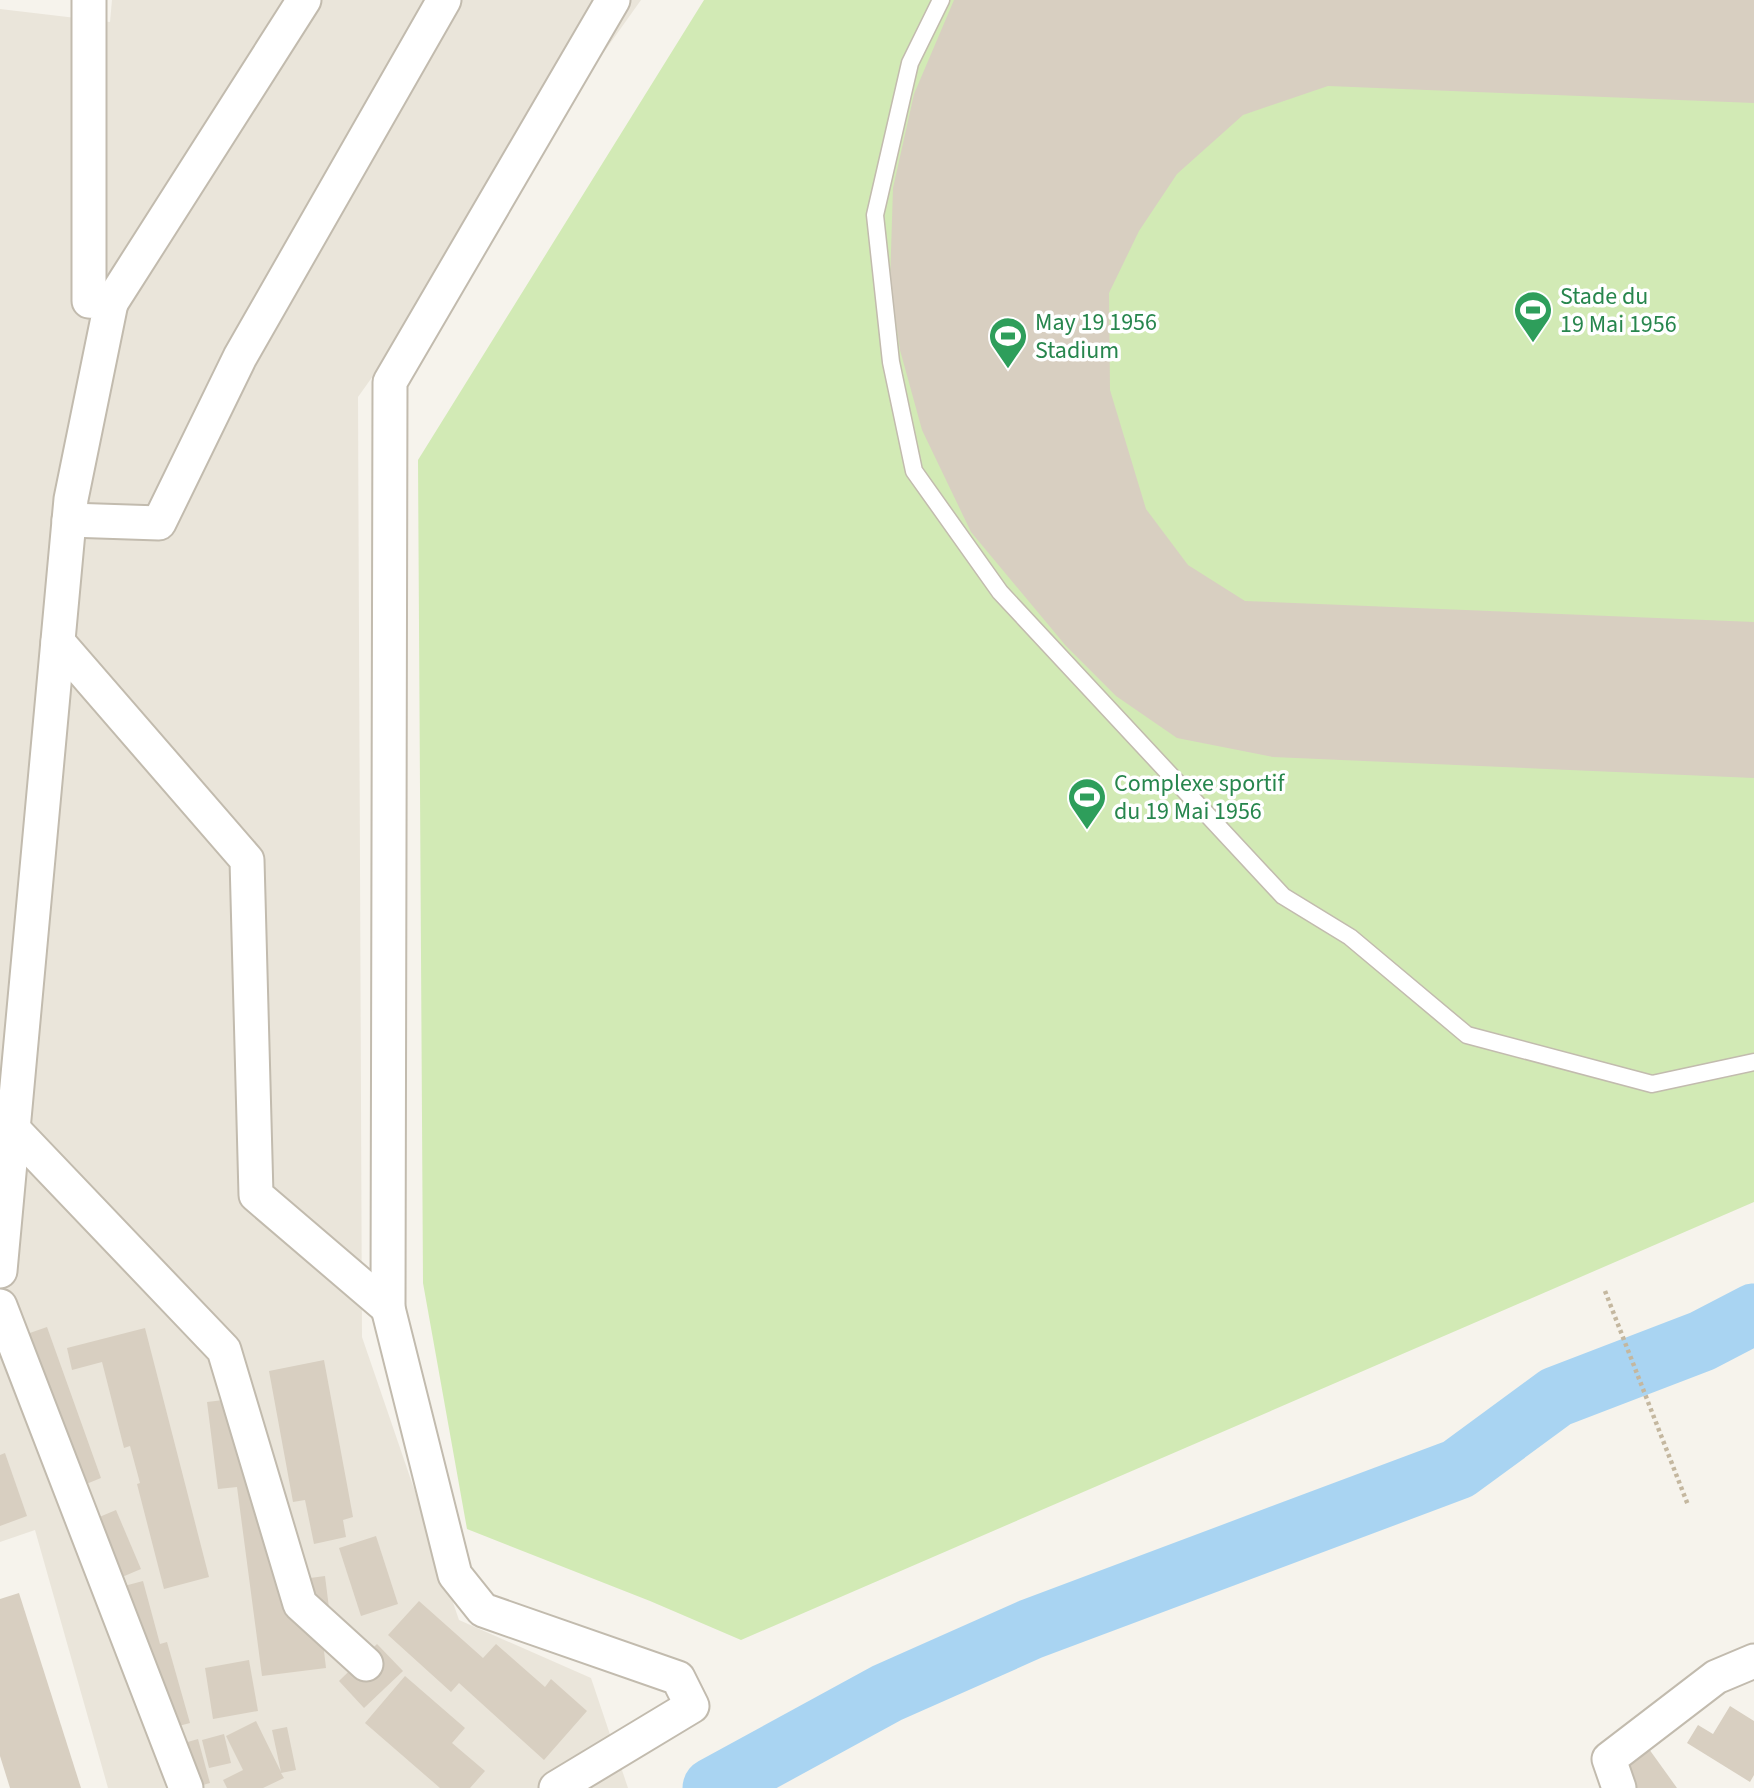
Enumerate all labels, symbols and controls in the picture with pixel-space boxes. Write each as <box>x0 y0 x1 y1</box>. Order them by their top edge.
place label: Stade du 19 Mai 1956 <box>1560 279 1677 342</box>
sports icon: Stade du 19 Mai 1956 <box>1512 289 1554 344</box>
place label: May 19 1956 Stadium <box>1035 305 1157 368</box>
sports icon: May 19 1956 Stadium <box>987 315 1029 370</box>
place label: Complexe sportif du 19 Mai 1956 <box>1114 766 1285 829</box>
sports icon: Complexe sportif du 19 Mai 1956 <box>1066 776 1108 831</box>

